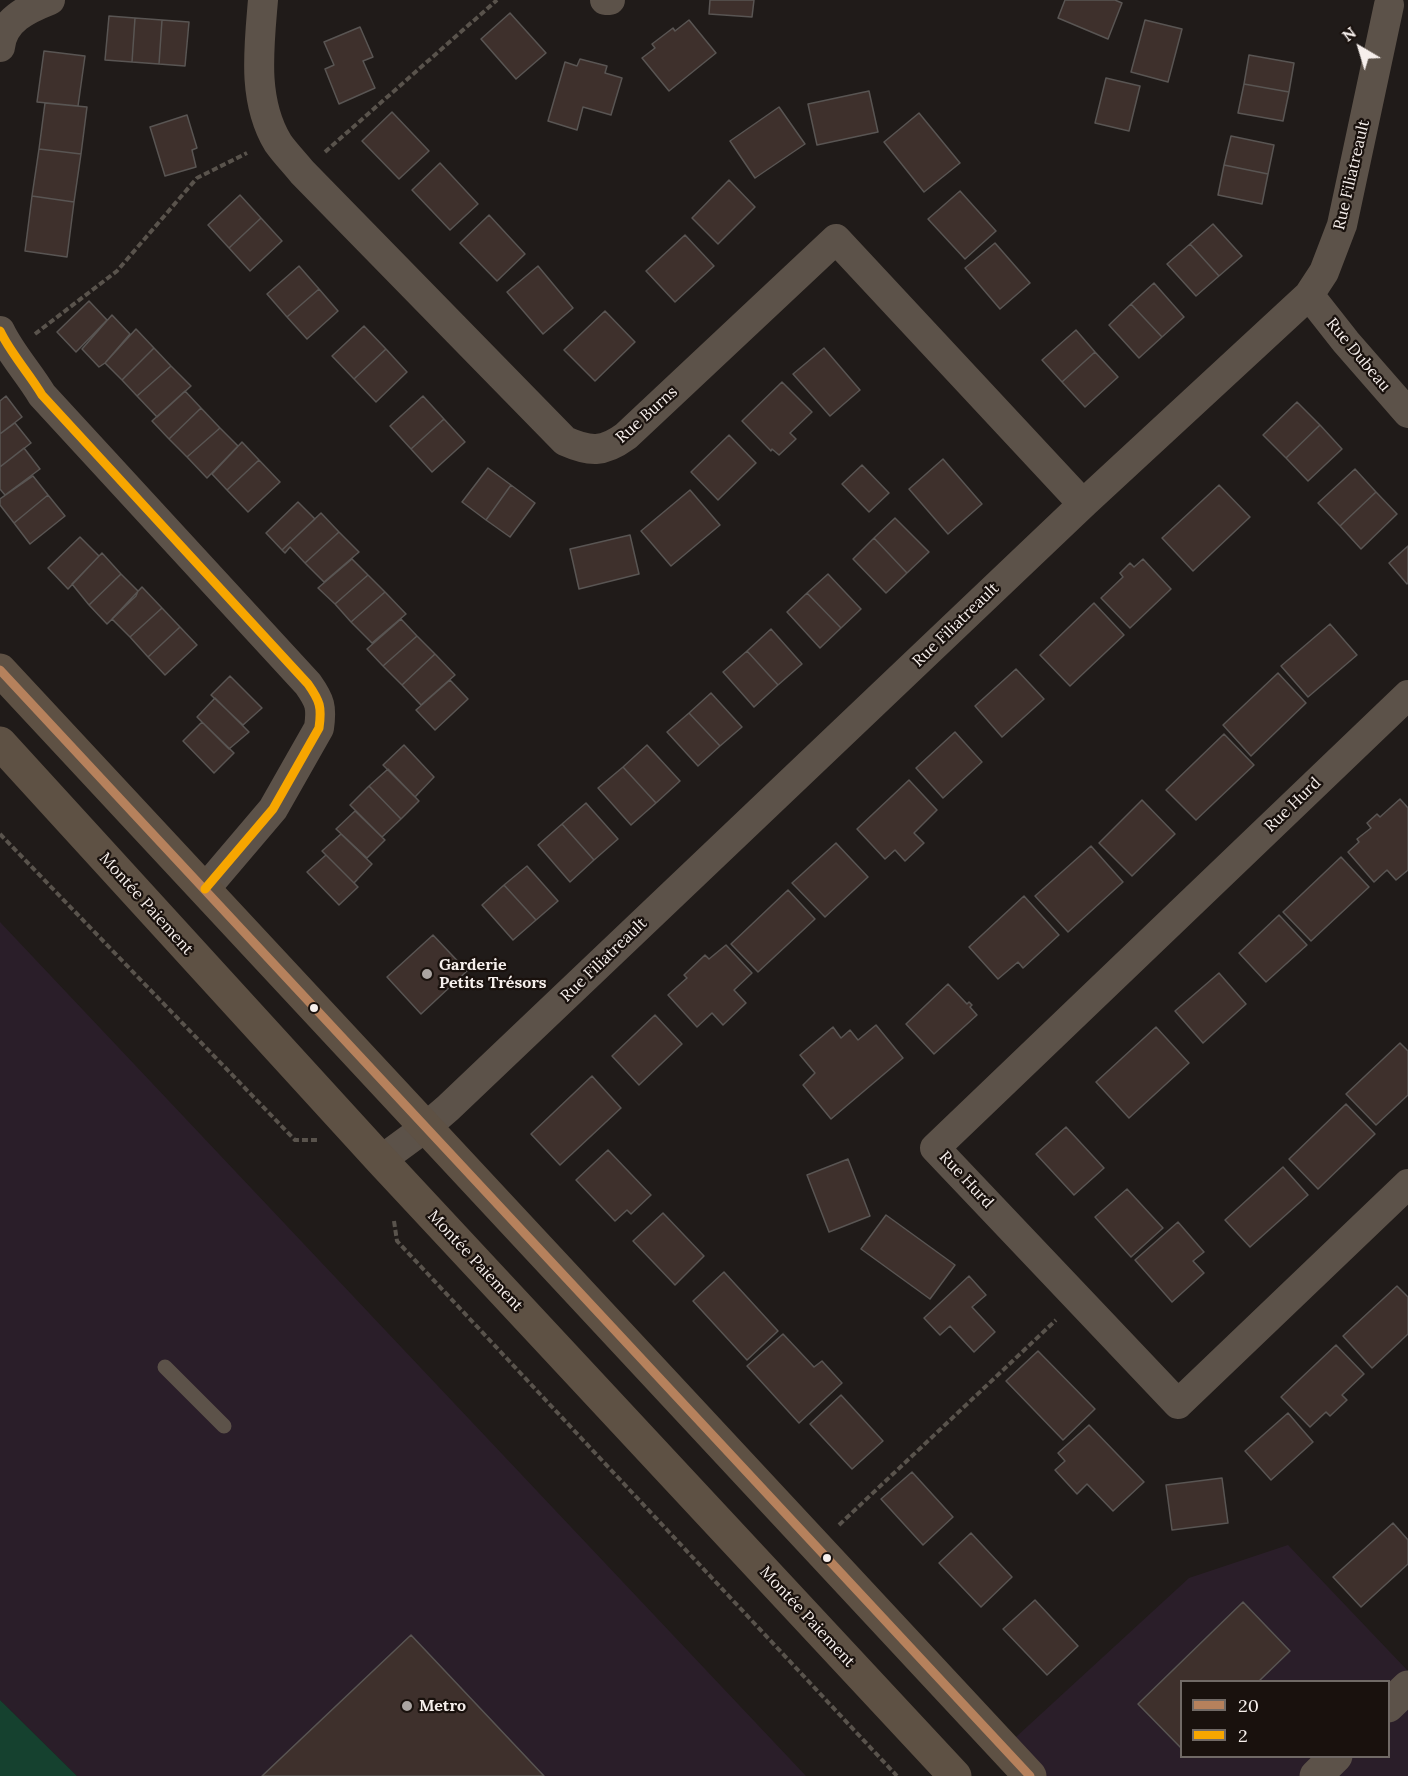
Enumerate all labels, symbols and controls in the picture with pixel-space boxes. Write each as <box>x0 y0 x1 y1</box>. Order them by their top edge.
north arrow <box>1330 18 1390 78</box>
text: N <box>1338 22 1360 46</box>
street label: Rue Filiatreault <box>1330 118 1374 232</box>
street label: Rue Dubeau <box>1322 315 1394 395</box>
street label: Rue Burns <box>612 382 682 448</box>
street label: Rue Filiatreault <box>909 579 1003 671</box>
street label: Rue Hurd <box>1261 774 1325 836</box>
street label: Montée Paiement <box>95 849 197 959</box>
street label: Rue Filiatreault <box>557 914 651 1006</box>
place label: Garderie Petits Trésors <box>439 955 547 993</box>
marker: Garderie Petits Trésors <box>420 967 434 981</box>
unlabelled marker <box>308 1002 320 1014</box>
street label: Rue Hurd <box>935 1148 997 1212</box>
street label: Montée Paiement <box>423 1207 527 1315</box>
unlabelled marker <box>821 1552 833 1564</box>
street label: Montée Paiement <box>755 1563 859 1671</box>
legend <box>1180 1680 1390 1758</box>
text: 20 <box>1238 1694 1259 1717</box>
place label: Metro <box>419 1696 466 1716</box>
marker: Metro <box>400 1699 414 1713</box>
text: 2 <box>1238 1724 1248 1747</box>

